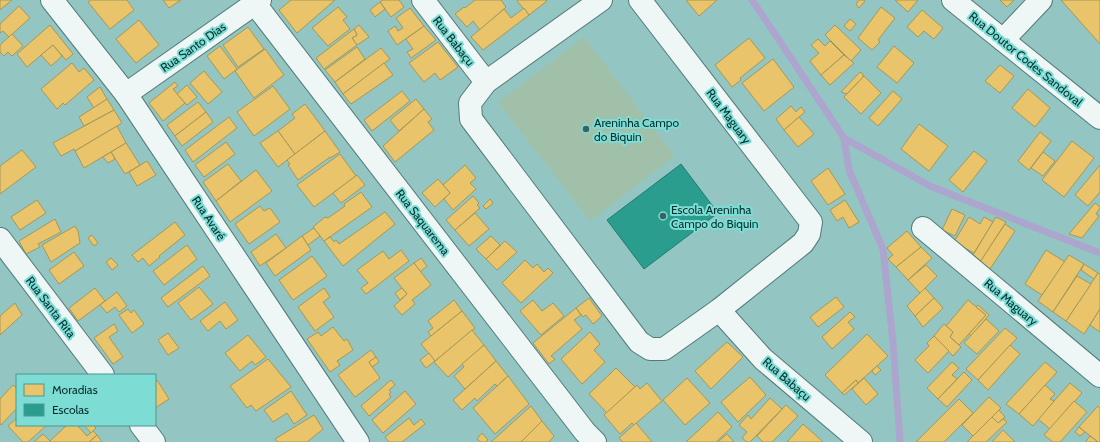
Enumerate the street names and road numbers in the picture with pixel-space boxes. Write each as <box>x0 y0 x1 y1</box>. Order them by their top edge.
street label: Rua Doutor Codes Sandoval <box>966 9 1086 110</box>
street label: Rua Babaçu <box>430 13 478 69</box>
street label: Rua Santo Dias <box>157 19 229 75</box>
street label: Rua Maguary <box>703 85 755 147</box>
street label: Rua Saquarema <box>393 186 454 258</box>
street label: Rua Avaré <box>189 193 229 243</box>
street label: Rua Santa Rita <box>23 273 79 341</box>
street label: Rua Maguary <box>981 275 1041 329</box>
street label: Rua Babaçu <box>760 354 814 404</box>

